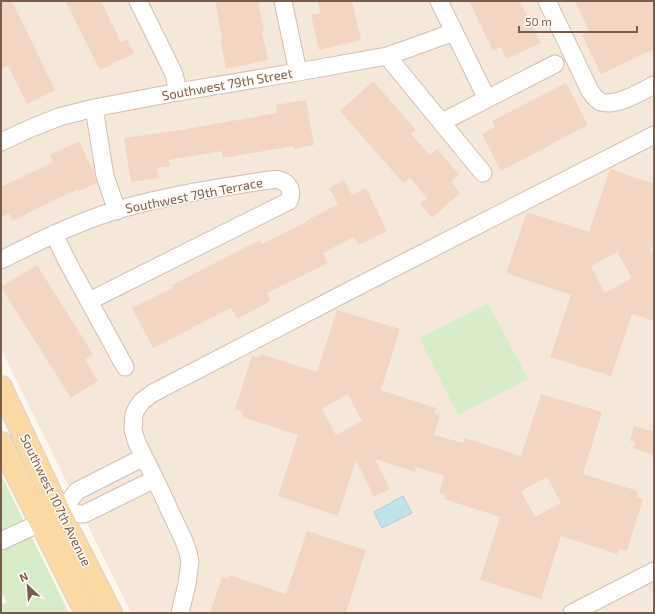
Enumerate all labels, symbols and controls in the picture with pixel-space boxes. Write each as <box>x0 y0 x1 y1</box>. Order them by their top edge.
scale bar <box>519 8 637 34</box>
text: 50 m <box>525 14 552 28</box>
street label: Southwest 79th Street <box>160 65 294 103</box>
street label: Southwest 79th Terrace <box>124 174 264 216</box>
street label: Southwest 107th Avenue <box>17 431 95 569</box>
north arrow <box>8 566 48 606</box>
text: N <box>17 569 30 584</box>

